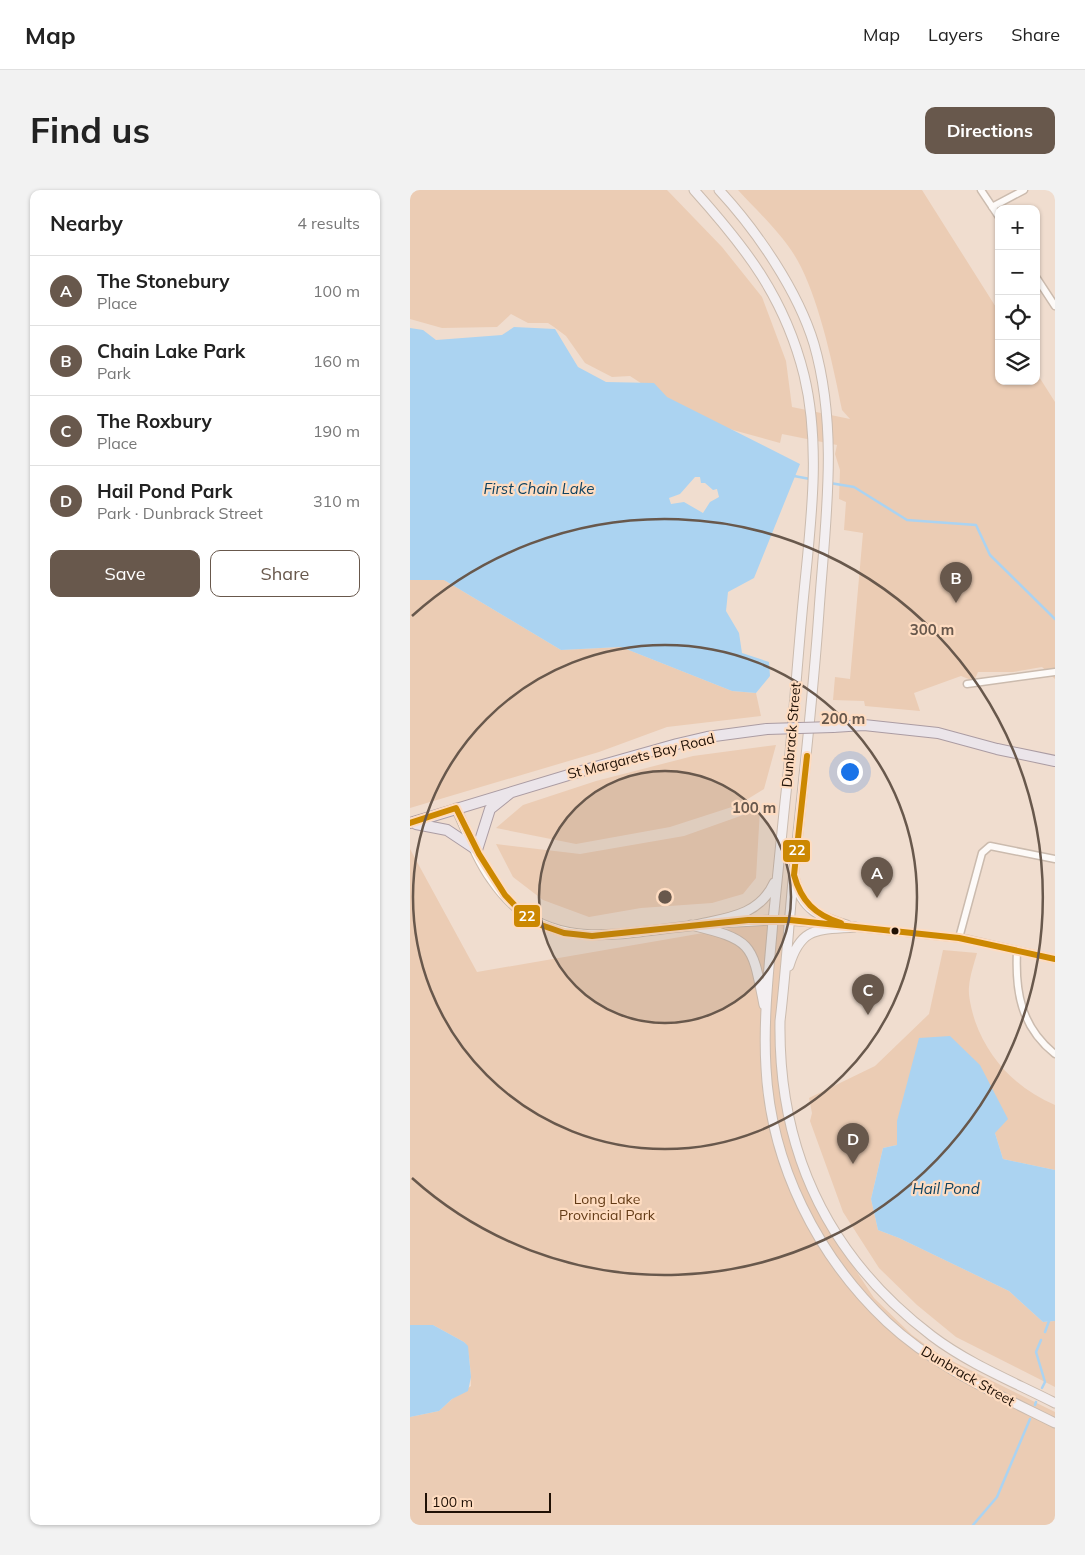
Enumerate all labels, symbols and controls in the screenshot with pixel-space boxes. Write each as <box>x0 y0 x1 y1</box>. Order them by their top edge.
text: Map <box>25 20 76 50</box>
text: Map <box>863 23 900 46</box>
text: Layers <box>928 23 983 46</box>
text: Share <box>1011 23 1060 46</box>
button: Directions <box>925 107 1055 154</box>
text: Find us <box>30 108 150 152</box>
map controls <box>995 205 1040 385</box>
button: + <box>995 205 1040 250</box>
text: Nearby <box>50 210 123 236</box>
text: 4 results <box>297 213 360 233</box>
button: − <box>995 250 1040 295</box>
text: The Stonebury <box>97 269 230 293</box>
text: A <box>60 281 72 301</box>
text: 100 m <box>313 281 360 301</box>
text: Place <box>97 293 137 313</box>
button: locate <box>995 295 1040 340</box>
text: Chain Lake Park <box>97 339 245 363</box>
button: layers <box>995 340 1040 385</box>
text: B <box>60 351 72 371</box>
text: 160 m <box>313 351 360 371</box>
text: Park <box>97 363 131 383</box>
text: The Roxbury <box>97 409 212 433</box>
text: C <box>61 421 71 441</box>
text: 190 m <box>313 421 360 441</box>
text: Place <box>97 433 137 453</box>
text: Hail Pond Park <box>97 479 232 503</box>
water label: First Chain Lake <box>483 479 595 498</box>
text: D <box>60 491 72 511</box>
text: 310 m <box>313 491 360 511</box>
text: Park · Dunbrack Street <box>97 503 263 523</box>
button: Save <box>50 550 200 597</box>
button: Share <box>210 550 360 597</box>
pin: B <box>940 562 972 603</box>
text: 300 m <box>910 620 954 639</box>
street label: Dunbrack Street <box>777 682 805 788</box>
text: 200 m <box>821 709 865 728</box>
street label: St Margarets Bay Road <box>566 729 716 783</box>
your location <box>837 759 863 785</box>
text: 100 m <box>732 798 776 817</box>
line badge: 22 <box>782 839 811 863</box>
text: 22 <box>789 841 805 859</box>
pin: A <box>861 857 893 898</box>
centre of rings <box>656 888 674 906</box>
line badge: 22 <box>513 904 541 928</box>
text: 22 <box>519 907 535 925</box>
unlabelled marker <box>890 926 900 936</box>
pin: C <box>852 974 884 1015</box>
pin: D <box>837 1123 869 1164</box>
water label: Hail Pond <box>912 1179 980 1198</box>
park label: Long Lake Provincial Park <box>559 1190 656 1224</box>
street label: Dunbrack Street <box>918 1342 1018 1410</box>
scale bar <box>425 1490 551 1513</box>
text: 100 m <box>432 1493 473 1511</box>

